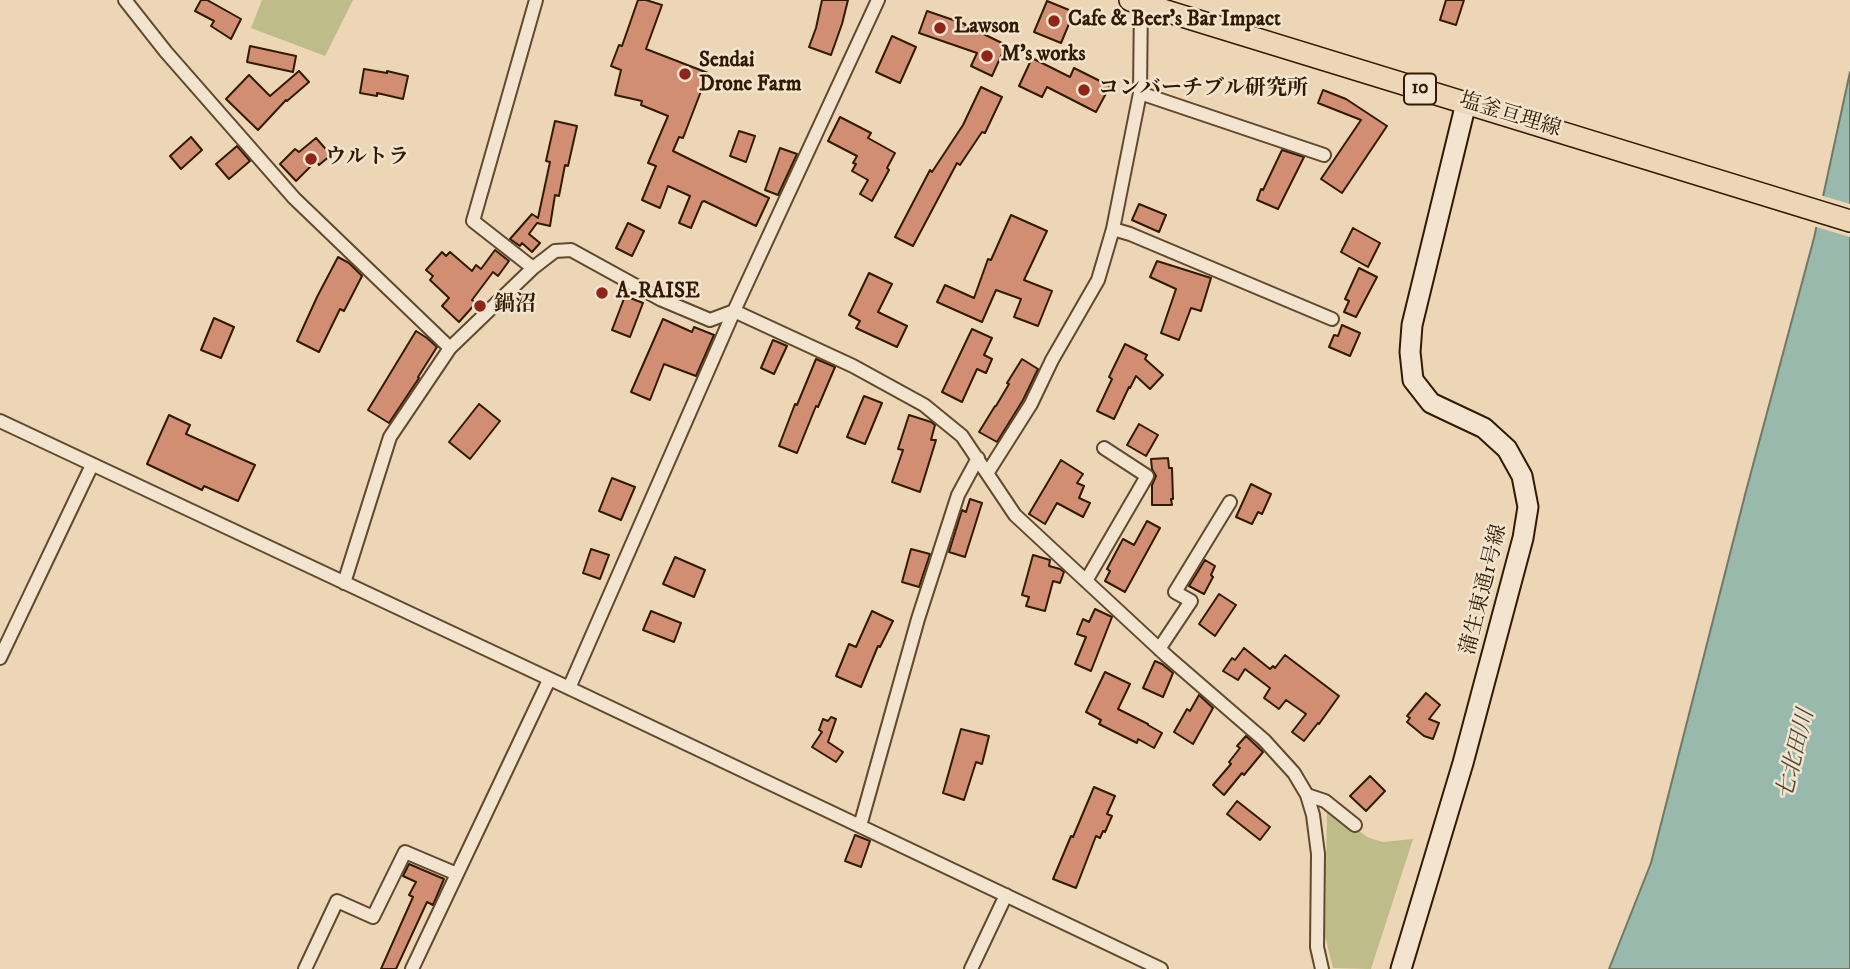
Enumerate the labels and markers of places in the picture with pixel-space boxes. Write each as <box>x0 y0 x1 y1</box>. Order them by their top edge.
place label: Cafe & Beer's Bar Impact <box>1068 8 1281 34</box>
marker: Cafe & Beer's Bar Impact <box>1046 13 1062 29</box>
place label: Lawson <box>954 15 1020 41</box>
marker: Lawson <box>932 20 948 36</box>
place label: M's works <box>1001 43 1085 69</box>
marker: M's works <box>979 48 995 64</box>
place label: Sendai Drone Farm <box>699 49 802 99</box>
marker: Sendai Drone Farm <box>677 66 693 82</box>
place label: コンバーチブル研究所 <box>1098 77 1308 103</box>
marker: コンバーチブル研究所 <box>1076 82 1092 98</box>
place label: ウルトラ <box>325 146 409 172</box>
marker: ウルトラ <box>303 151 319 167</box>
place label: A-RAISE <box>616 280 700 306</box>
marker: A-RAISE <box>594 285 610 301</box>
place label: 鍋沼 <box>494 293 536 319</box>
marker: 鍋沼 <box>472 298 488 314</box>

